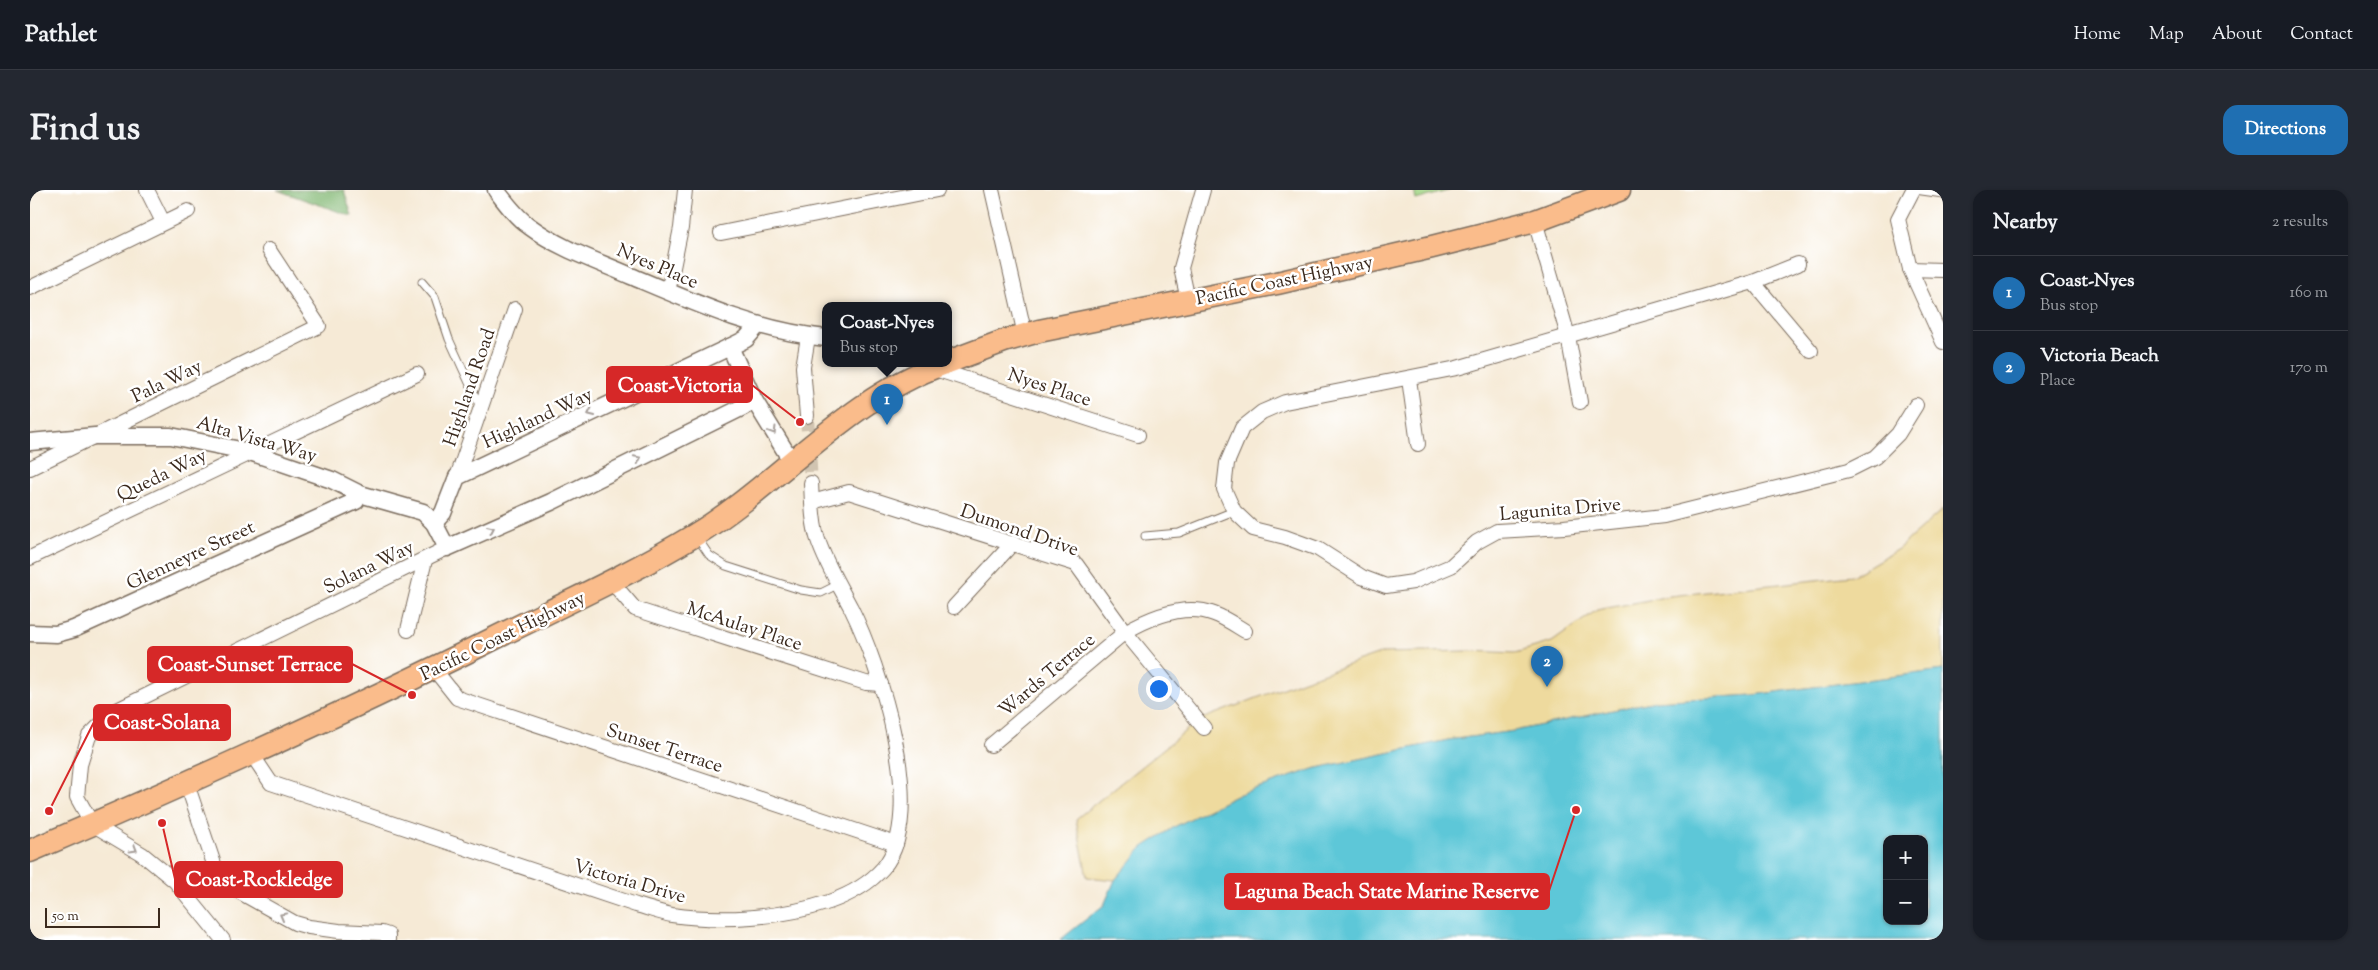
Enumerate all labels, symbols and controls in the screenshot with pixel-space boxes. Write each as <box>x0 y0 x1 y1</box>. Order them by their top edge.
text: Pathlet <box>25 18 97 52</box>
text: Home <box>2074 22 2121 48</box>
text: Map <box>2149 22 2184 48</box>
text: About <box>2212 22 2262 48</box>
text: Contact <box>2290 22 2353 48</box>
text: Find us <box>30 105 140 156</box>
button: Directions <box>2223 105 2348 155</box>
text: Nearby <box>1993 208 2058 238</box>
text: 2 results <box>2272 211 2328 234</box>
street label: Nyes Place <box>612 238 702 297</box>
street label: Pacific Coast Highway <box>1193 249 1376 313</box>
text: Coast-Nyes <box>2040 268 2135 295</box>
text: 1 <box>2006 282 2012 305</box>
text: 160 m <box>2290 282 2328 305</box>
text: Bus stop <box>2040 295 2098 318</box>
popup <box>822 302 952 367</box>
text: Coast-Nyes <box>840 310 934 337</box>
street label: Highland Road <box>438 325 503 451</box>
text: Bus stop <box>840 337 898 360</box>
text: Victoria Beach <box>2040 343 2159 370</box>
street label: Pala Way <box>127 353 207 411</box>
text: 2 <box>2005 357 2013 380</box>
text: 170 m <box>2290 357 2328 380</box>
street label: Nyes Place <box>1004 362 1095 415</box>
callout: Coast-Victoria <box>607 367 752 402</box>
text: Place <box>2040 370 2075 393</box>
text: Coast-Victoria <box>618 373 743 402</box>
street label: Highland Way <box>479 382 598 457</box>
pin: 1 <box>871 384 903 425</box>
one-way arrow <box>587 407 596 417</box>
street label: Alta Vista Way <box>193 410 320 471</box>
one-way arrow <box>767 425 777 434</box>
street label: Queda Way <box>112 443 212 510</box>
one-way arrow <box>633 455 642 465</box>
street label: Lagunita Drive <box>1498 492 1622 529</box>
street label: Dumond Drive <box>956 499 1082 564</box>
street label: Glenneyre Street <box>122 514 260 598</box>
one-way arrow <box>486 524 495 535</box>
street label: Solana Way <box>319 534 419 602</box>
street label: Pacific Coast Highway <box>416 585 591 689</box>
street label: McAulay Place <box>683 596 806 659</box>
street label: Wards Terrace <box>994 627 1102 724</box>
pin: 2 <box>1531 646 1563 687</box>
callout: Coast-Sunset Terrace <box>148 647 352 682</box>
text: Coast-Sunset Terrace <box>158 652 342 681</box>
your location <box>1146 676 1172 702</box>
callout: Coast-Solana <box>94 705 230 740</box>
text: Coast-Solana <box>104 710 221 739</box>
street label: Sunset Terrace <box>603 718 726 781</box>
map controls <box>1883 835 1928 925</box>
button: + <box>1883 835 1928 880</box>
one-way arrow <box>128 843 137 853</box>
street label: Victoria Drive <box>570 853 689 911</box>
callout: Coast-Rockledge <box>175 862 342 897</box>
text: Coast-Rockledge <box>186 867 332 896</box>
callout: Laguna Beach State Marine Reserve <box>1225 874 1549 909</box>
text: Laguna Beach State Marine Reserve <box>1235 879 1539 908</box>
button: − <box>1883 880 1928 925</box>
scale bar <box>45 905 160 928</box>
text: 50 m <box>52 907 79 927</box>
one-way arrow <box>280 912 289 922</box>

